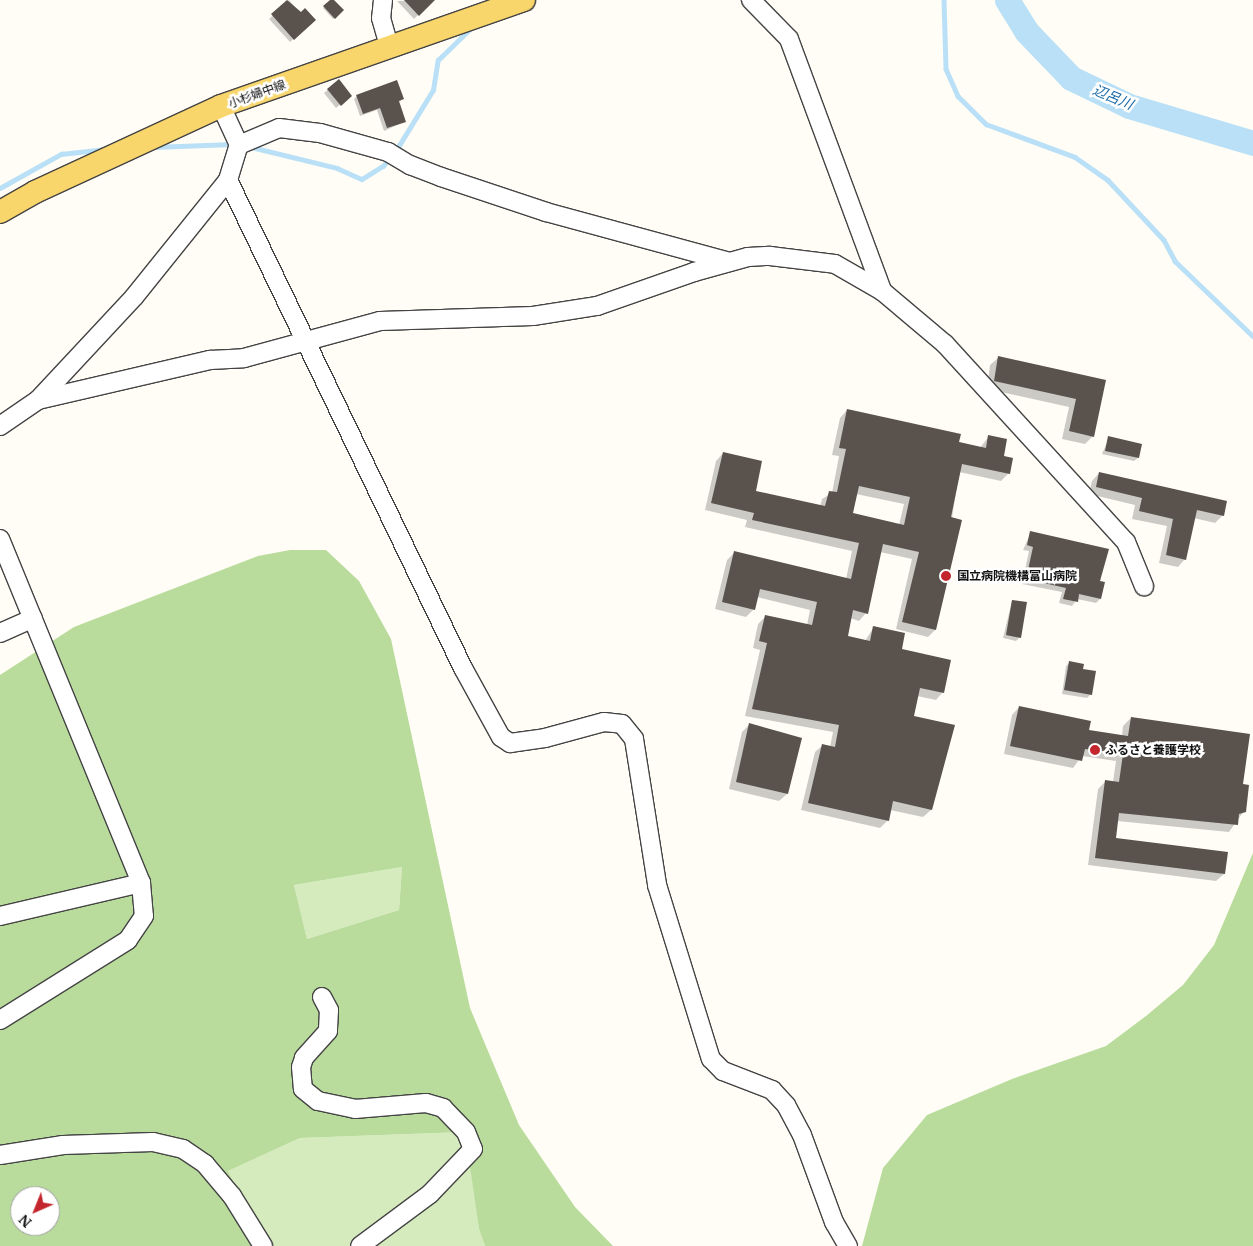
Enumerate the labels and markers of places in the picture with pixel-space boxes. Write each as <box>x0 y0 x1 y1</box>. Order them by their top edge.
marker: 国立病院機構富山病院 <box>939 569 953 583</box>
place label: 国立病院機構富山病院 <box>957 569 1077 583</box>
place label: ふるさと養護学校 <box>1105 743 1201 757</box>
marker: ふるさと養護学校 <box>1089 744 1101 756</box>

